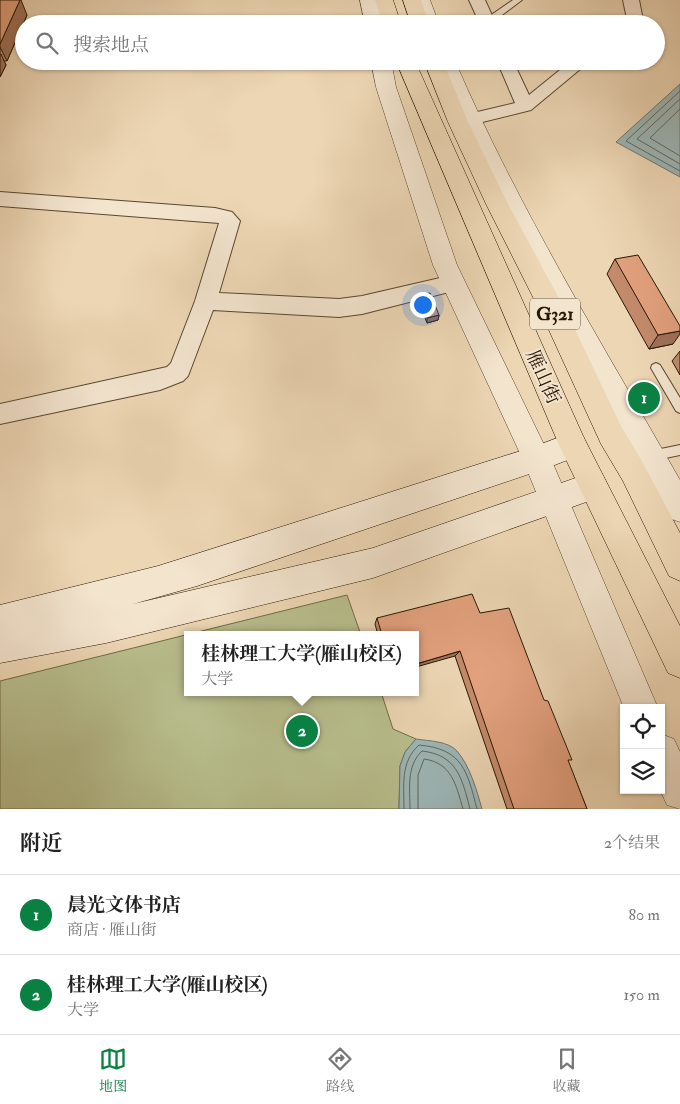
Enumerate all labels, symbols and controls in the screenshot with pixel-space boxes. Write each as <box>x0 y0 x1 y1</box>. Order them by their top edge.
search box <box>15 15 665 70</box>
icon: search <box>33 29 61 57</box>
text: 搜索地点 <box>73 33 149 57</box>
your location <box>410 292 436 318</box>
road number: G321 <box>530 298 580 329</box>
street label: 雁山街 <box>520 346 566 408</box>
pin: 1 <box>628 379 660 417</box>
popup <box>184 631 419 696</box>
text: 桂林理工大学(雁山校区) <box>201 642 402 666</box>
text: 大学 <box>201 669 233 689</box>
map controls <box>620 704 665 794</box>
button: locate <box>620 704 665 749</box>
pin: 2 <box>286 712 318 750</box>
button: layers <box>620 749 665 794</box>
text: 附近 <box>20 830 62 857</box>
text: 2个结果 <box>604 833 660 853</box>
text: 晨光文体书店 <box>67 893 181 917</box>
text: 1 <box>33 905 39 925</box>
text: 80 m <box>629 905 660 925</box>
text: 商店 · 雁山街 <box>67 920 157 940</box>
text: 桂林理工大学(雁山校区) <box>67 973 267 997</box>
text: 2 <box>32 985 40 1005</box>
text: 150 m <box>623 985 660 1005</box>
text: 大学 <box>67 1000 99 1020</box>
tab: 地图 <box>99 1045 127 1095</box>
tab: 路线 <box>326 1045 354 1095</box>
tab: 收藏 <box>553 1045 581 1095</box>

